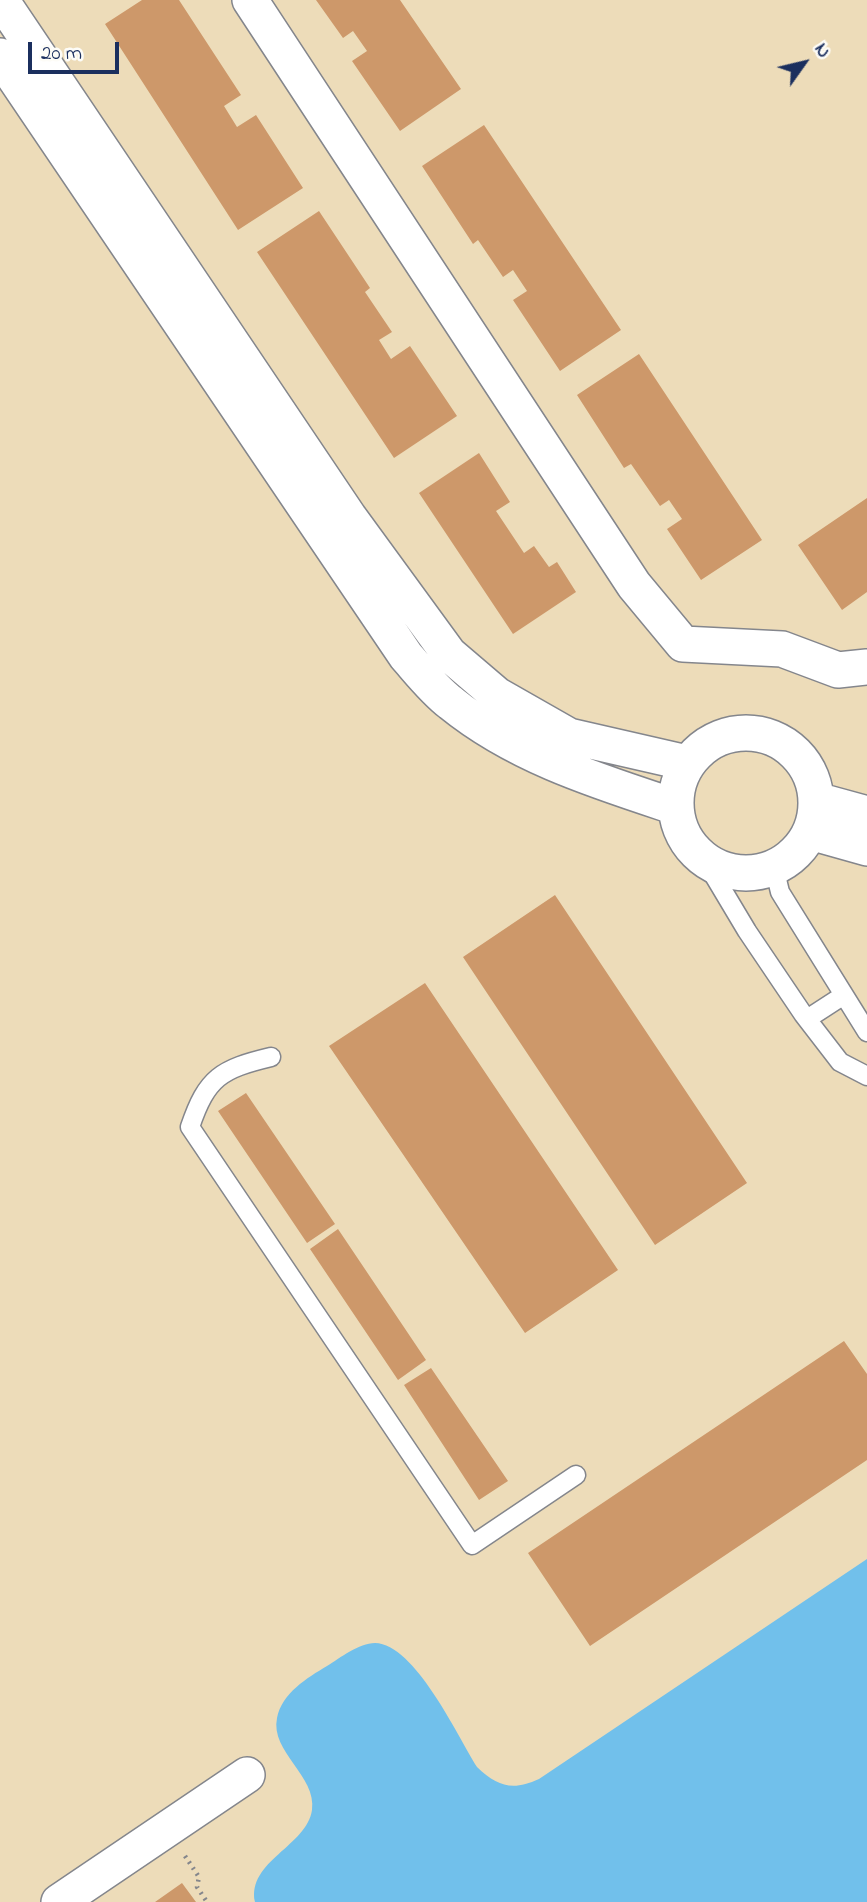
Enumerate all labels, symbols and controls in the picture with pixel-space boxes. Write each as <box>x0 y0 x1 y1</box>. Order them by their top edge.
scale bar <box>32 28 122 72</box>
north arrow <box>769 28 839 98</box>
text: N <box>807 38 837 64</box>
text: 20 m <box>41 39 82 69</box>

